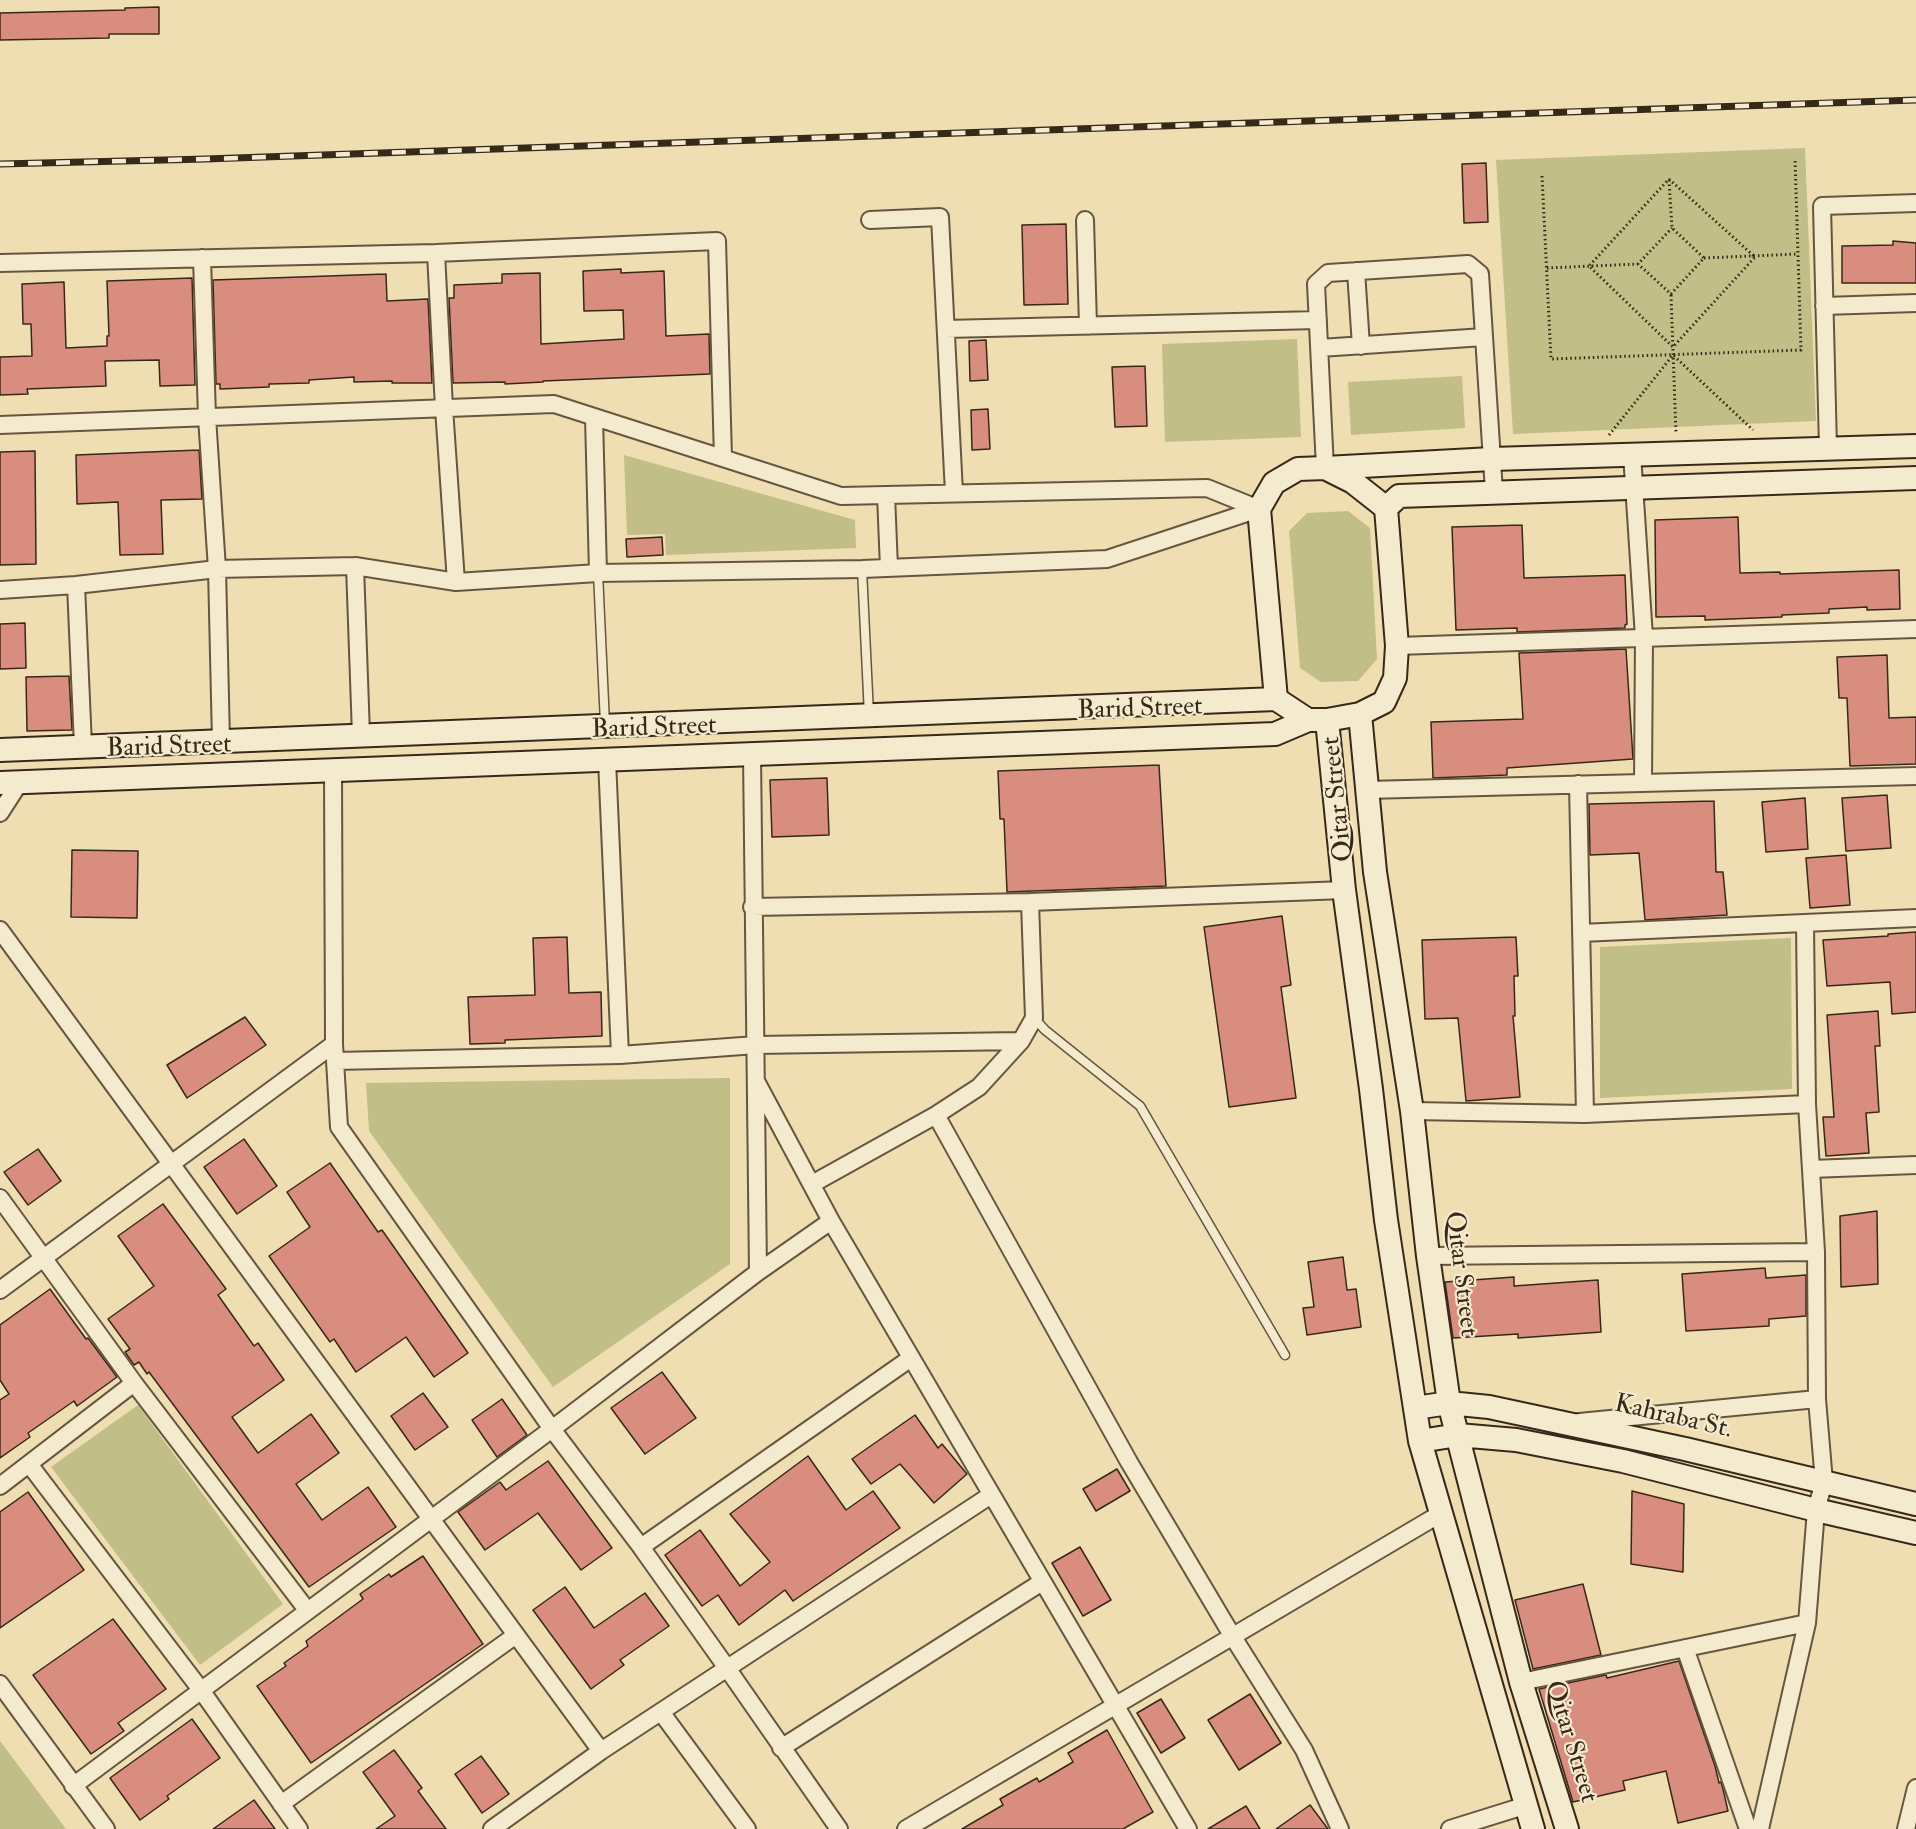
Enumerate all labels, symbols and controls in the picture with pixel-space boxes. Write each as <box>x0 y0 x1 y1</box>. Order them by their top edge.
street label: Barid Street <box>1077 692 1203 728</box>
street label: Barid Street <box>591 711 717 747</box>
street label: Barid Street <box>106 730 232 766</box>
street label: Qitar Street <box>1317 735 1361 863</box>
street label: Qitar Street <box>1437 1210 1483 1338</box>
street label: Kahraba St. <box>1611 1389 1735 1447</box>
street label: Qitar Street <box>1537 1677 1603 1807</box>

